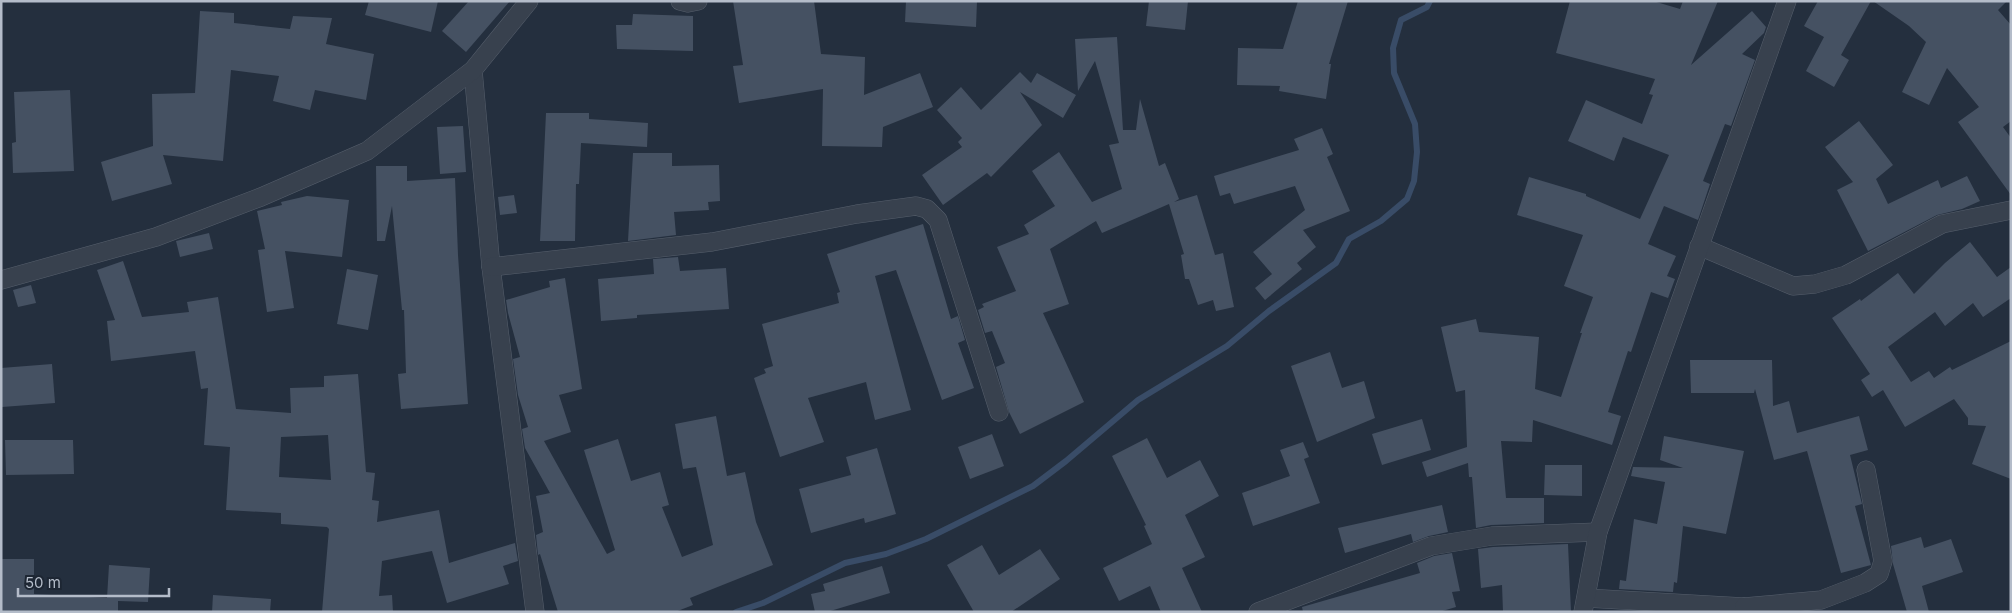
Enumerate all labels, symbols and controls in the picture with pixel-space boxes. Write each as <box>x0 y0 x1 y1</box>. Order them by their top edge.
scale bar <box>18 566 169 598</box>
text: 50 m <box>25 573 61 592</box>

